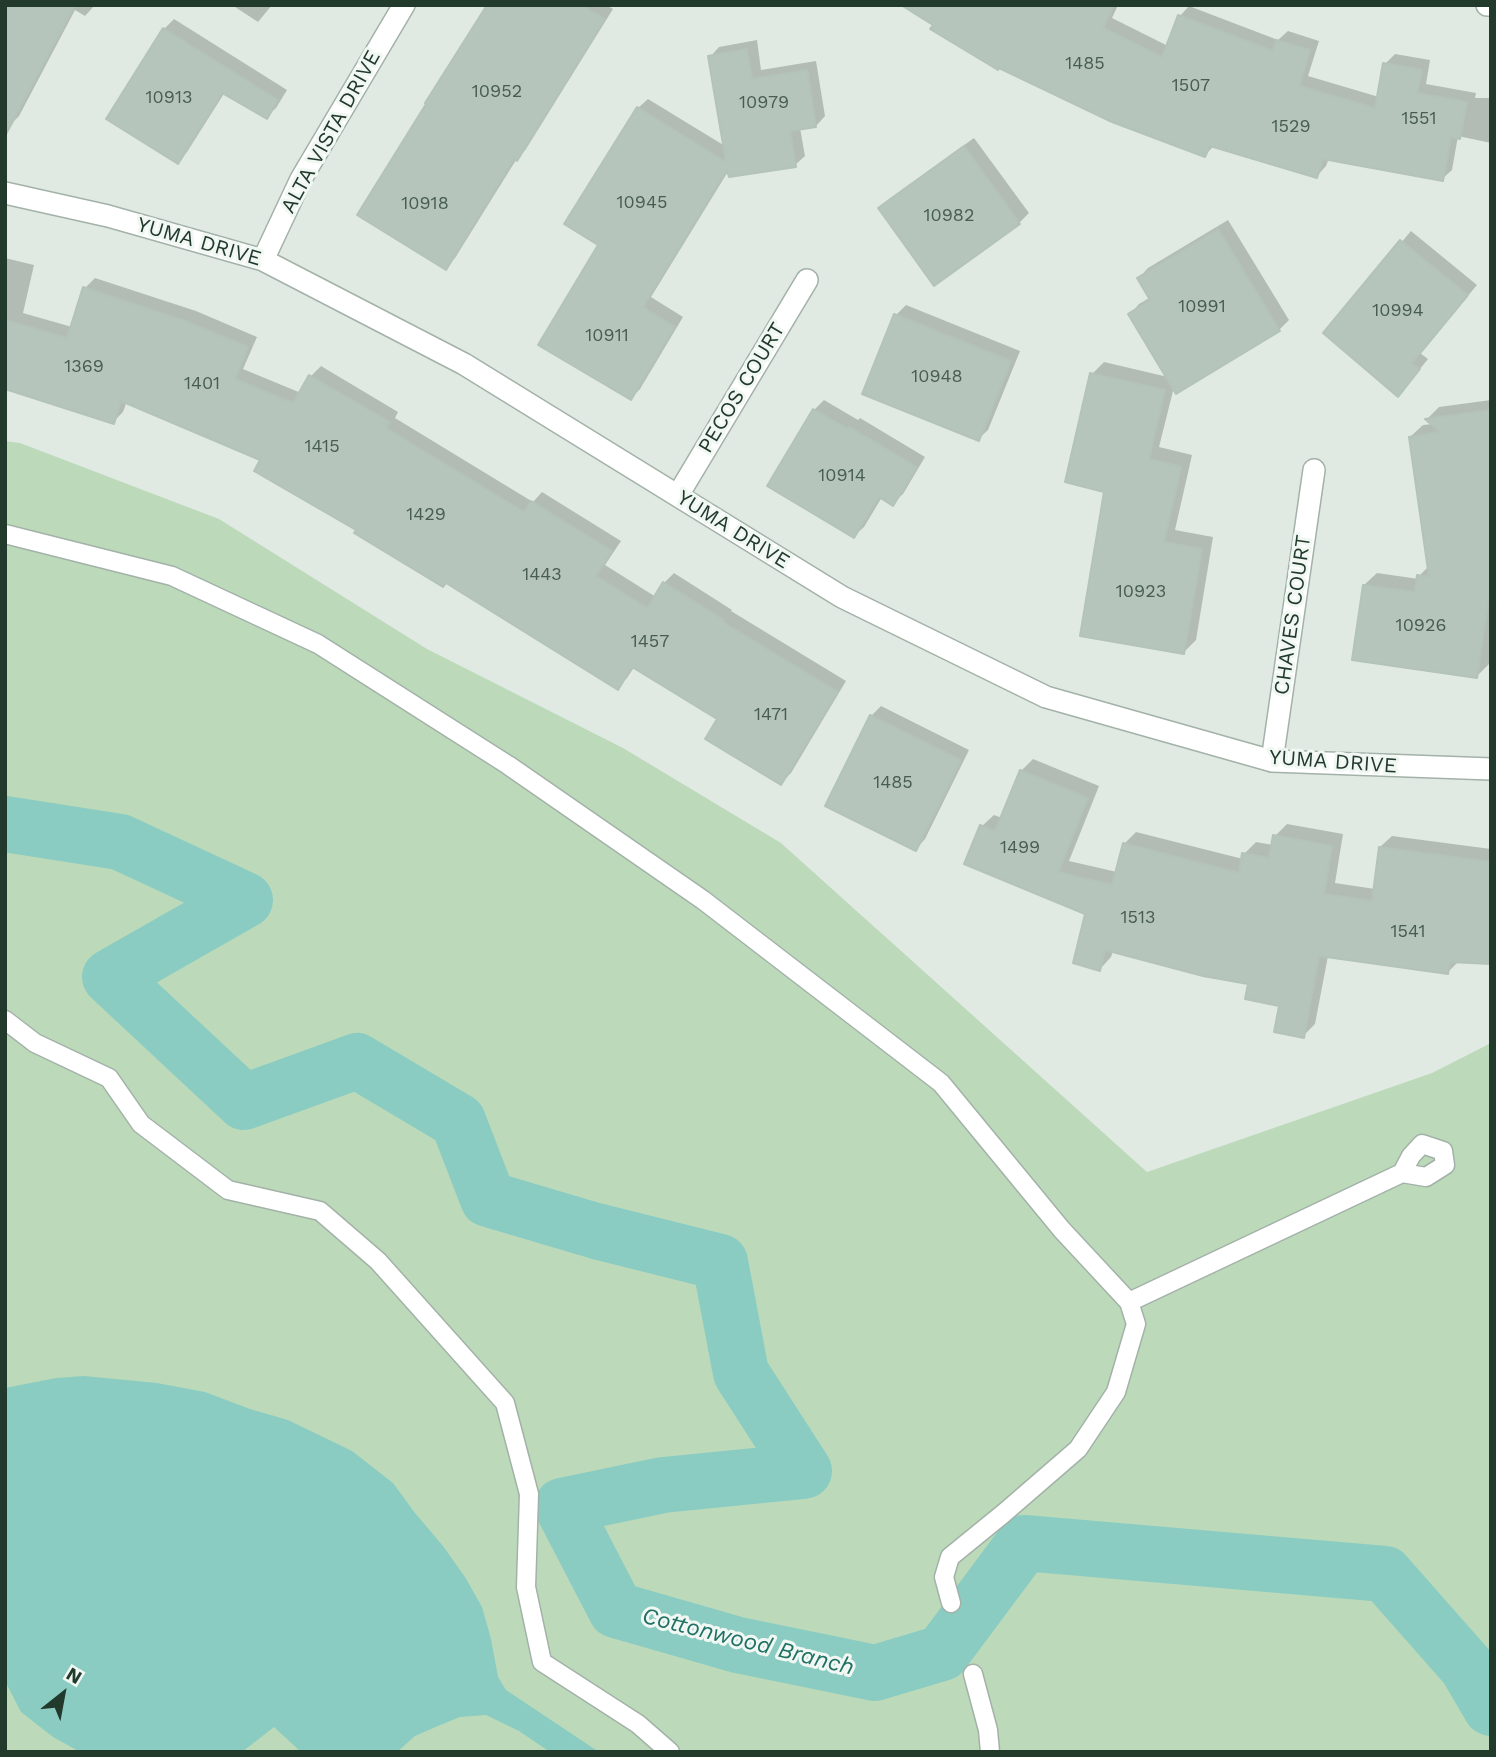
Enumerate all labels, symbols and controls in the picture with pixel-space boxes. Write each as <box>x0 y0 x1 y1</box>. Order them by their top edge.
street label: ALTA VISTA DRIVE <box>276 46 386 218</box>
house number: 1485 <box>1065 53 1105 75</box>
house number: 1507 <box>1172 75 1210 97</box>
house number: 10952 <box>472 81 522 103</box>
house number: 10913 <box>146 87 192 109</box>
house number: 10979 <box>739 92 789 114</box>
house number: 1551 <box>1402 108 1436 130</box>
house number: 1529 <box>1271 116 1311 138</box>
house number: 10945 <box>617 192 667 214</box>
house number: 10918 <box>401 193 449 215</box>
house number: 10982 <box>924 205 974 227</box>
street label: YUMA DRIVE <box>134 212 264 272</box>
house number: 10991 <box>1178 296 1226 318</box>
house number: 10994 <box>1372 300 1424 322</box>
street label: PECOS COURT <box>693 318 791 458</box>
house number: 10911 <box>585 325 629 347</box>
house number: 1369 <box>64 356 104 378</box>
house number: 10948 <box>911 366 963 388</box>
house number: 1401 <box>184 373 220 395</box>
house number: 1415 <box>304 436 340 458</box>
house number: 10914 <box>818 465 866 487</box>
street label: YUMA DRIVE <box>672 485 794 575</box>
house number: 1429 <box>406 504 446 526</box>
street label: CHAVES COURT <box>1269 533 1317 697</box>
house number: 1443 <box>522 564 562 586</box>
house number: 10923 <box>1116 581 1166 603</box>
house number: 10926 <box>1396 615 1446 637</box>
house number: 1457 <box>631 631 669 653</box>
house number: 1471 <box>754 704 788 726</box>
street label: YUMA DRIVE <box>1268 745 1398 779</box>
house number: 1485 <box>873 772 913 794</box>
house number: 1499 <box>1000 837 1040 859</box>
house number: 1513 <box>1120 907 1156 929</box>
house number: 1541 <box>1390 921 1426 943</box>
water label: Cottonwood Branch <box>639 1602 857 1682</box>
north arrow <box>28 1659 98 1729</box>
text: N <box>62 1662 86 1689</box>

